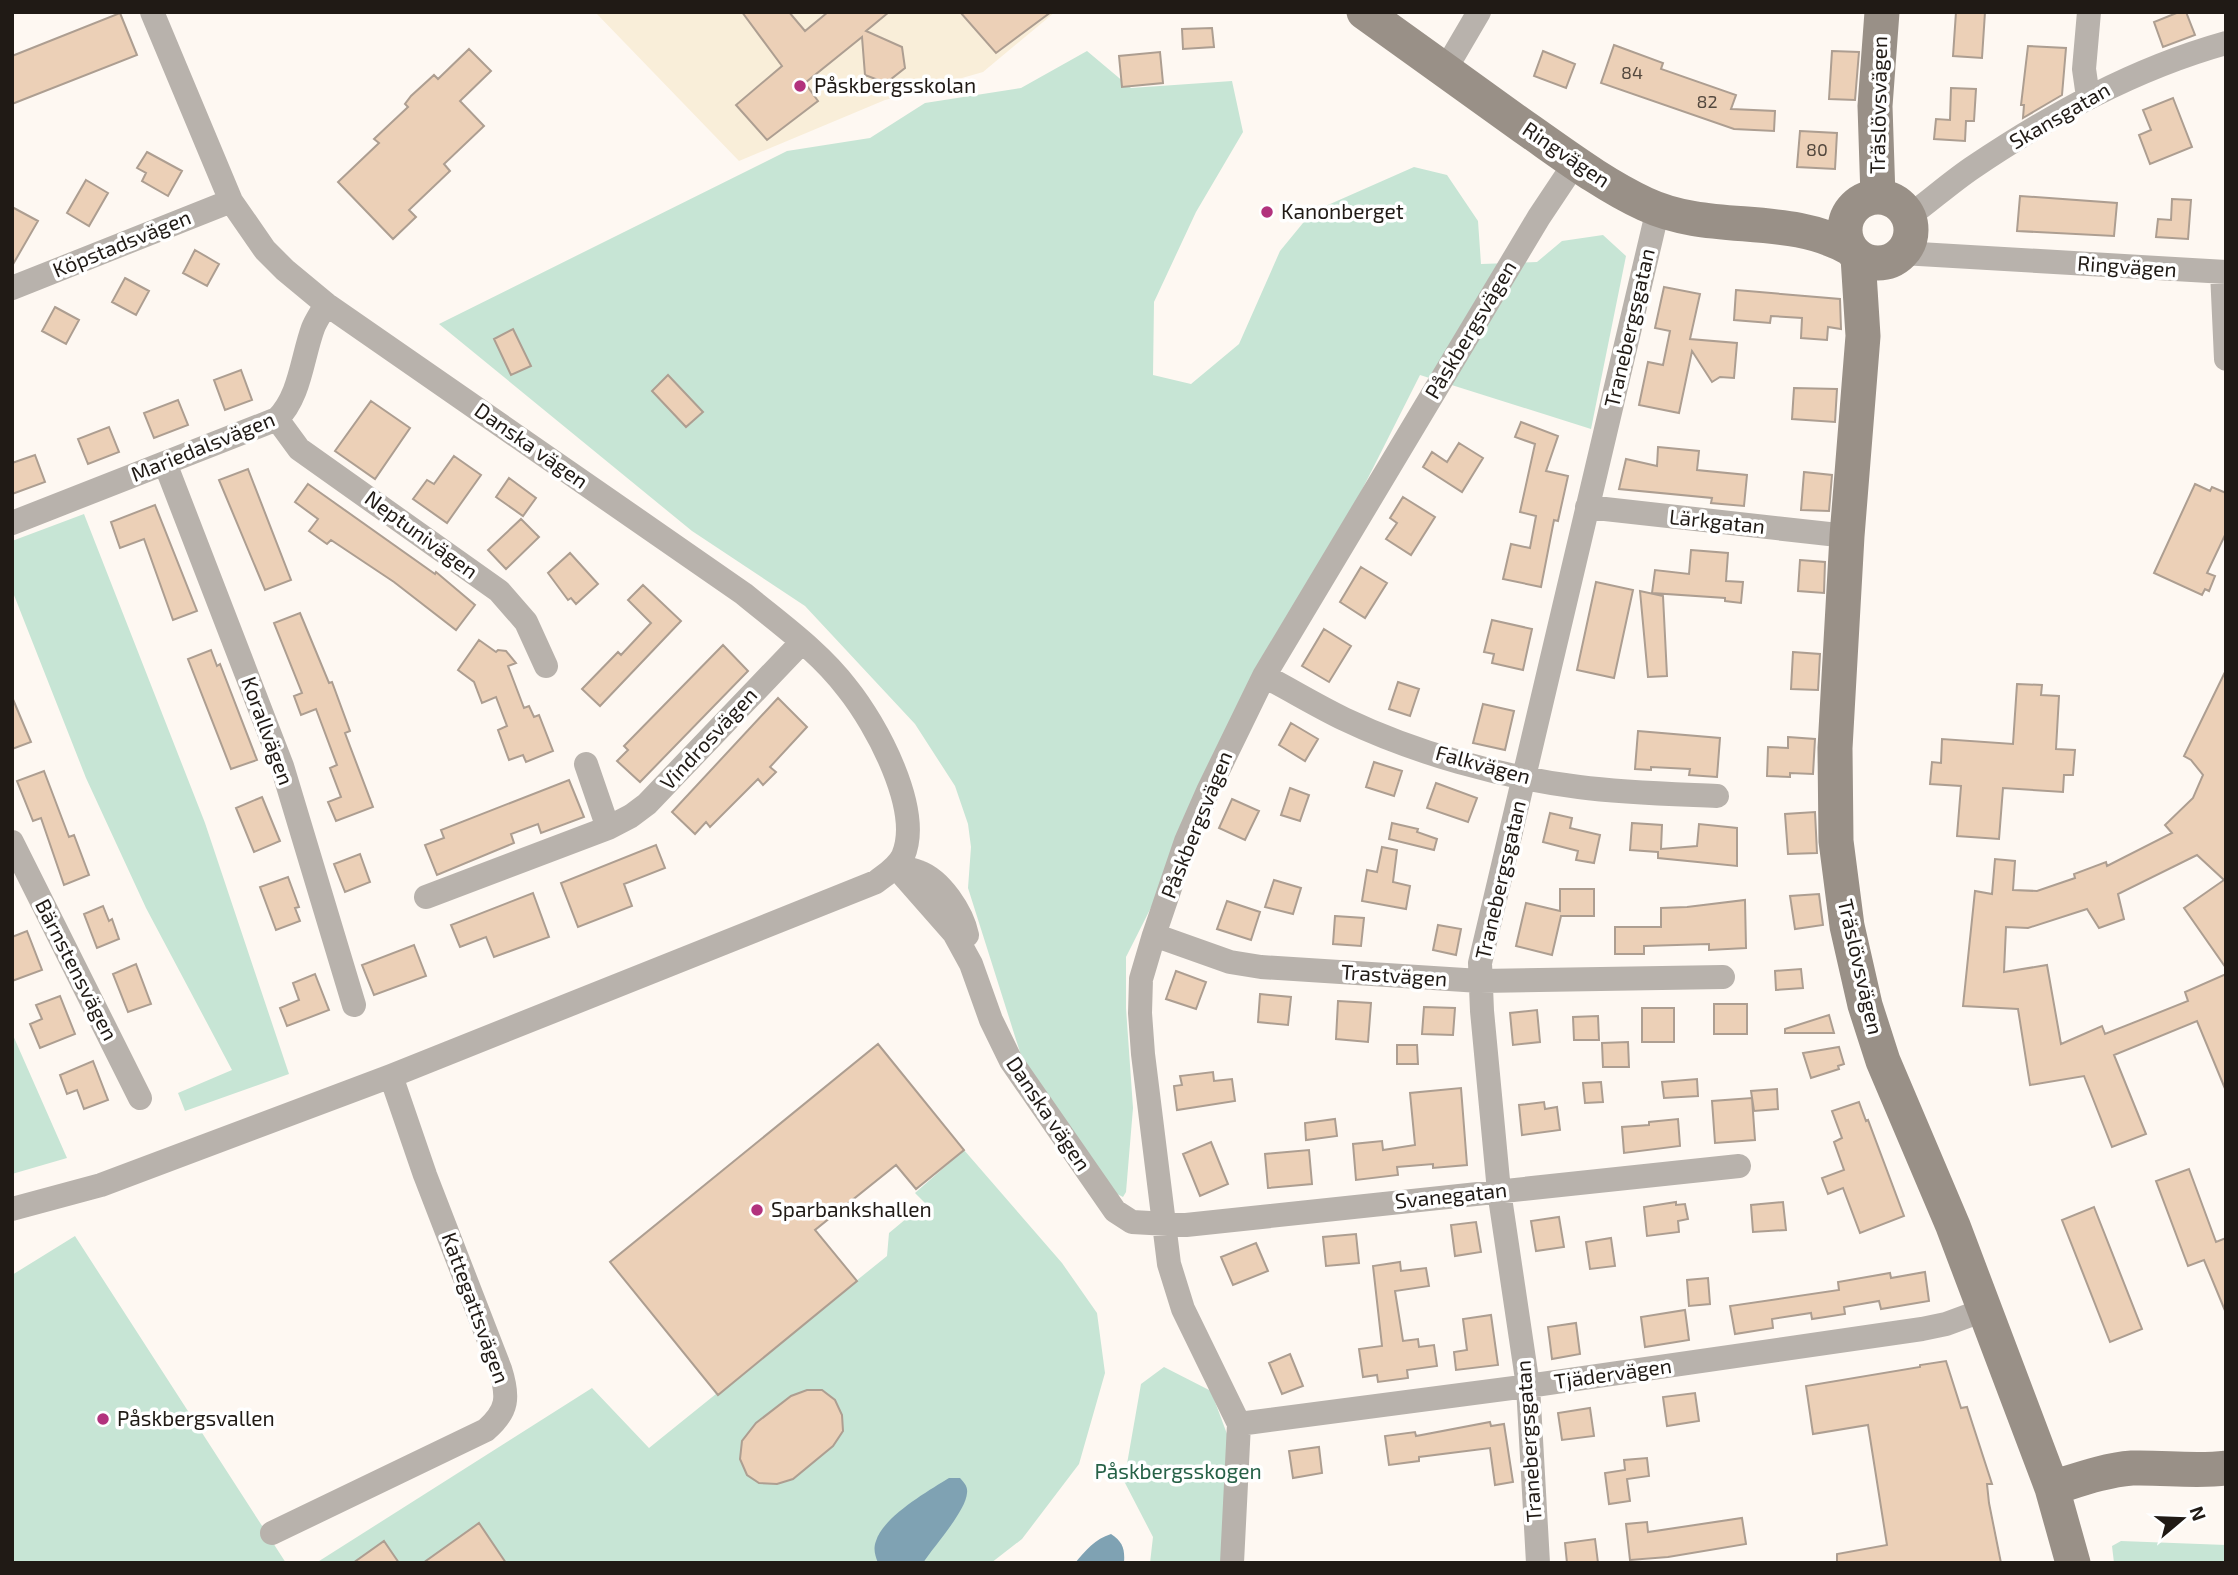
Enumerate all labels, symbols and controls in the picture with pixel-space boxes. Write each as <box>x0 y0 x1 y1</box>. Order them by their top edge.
street label: Träslövsvägen <box>1864 36 1891 174</box>
house number: 84 <box>1621 61 1643 83</box>
place label: Påskbergsskolan <box>814 72 976 97</box>
street label: Skansgatan <box>2005 76 2114 153</box>
marker: Påskbergsskolan <box>792 78 808 94</box>
house number: 82 <box>1696 90 1718 112</box>
street label: Ringvägen <box>1518 115 1615 192</box>
house number: 80 <box>1806 138 1828 160</box>
place label: Kanonberget <box>1281 198 1404 223</box>
street label: Köpstadsvägen <box>49 204 194 282</box>
marker: Kanonberget <box>1259 204 1275 220</box>
street label: Tranebergsgatan <box>1598 246 1659 410</box>
street label: Ringvägen <box>2076 250 2178 281</box>
street label: Påskbergsvägen <box>1419 256 1521 403</box>
street label: Danska vägen <box>470 397 593 493</box>
street label: Mariedalsvägen <box>127 405 278 486</box>
street label: Neptunivägen <box>361 484 483 583</box>
street label: Lärkgatan <box>1668 503 1766 538</box>
street label: Korallvägen <box>237 673 300 788</box>
street label: Vindrosvägen <box>654 682 762 794</box>
street label: Falkvägen <box>1433 739 1533 788</box>
street label: Påskbergsvägen <box>1155 747 1237 902</box>
street label: Tranebergsgatan <box>1469 798 1530 962</box>
street label: Bärnstensvägen <box>31 894 124 1044</box>
street label: Träslövsvägen <box>1834 896 1889 1037</box>
street label: Trastvägen <box>1340 958 1448 991</box>
street label: Danska vägen <box>1002 1051 1097 1175</box>
street label: Svanegatan <box>1394 1176 1508 1213</box>
place label: Sparbankshallen <box>771 1196 932 1221</box>
marker: Sparbankshallen <box>749 1202 765 1218</box>
street label: Kattegattsvägen <box>438 1229 515 1386</box>
street label: Tjädervägen <box>1552 1352 1673 1394</box>
street label: Tranebergsgatan <box>1509 1359 1546 1523</box>
place label: Påskbergsvallen <box>117 1405 275 1430</box>
marker: Påskbergsvallen <box>95 1411 111 1427</box>
park label: Påskbergsskogen <box>1094 1458 1262 1483</box>
north arrow <box>2147 1484 2217 1554</box>
text: N <box>2185 1503 2212 1524</box>

